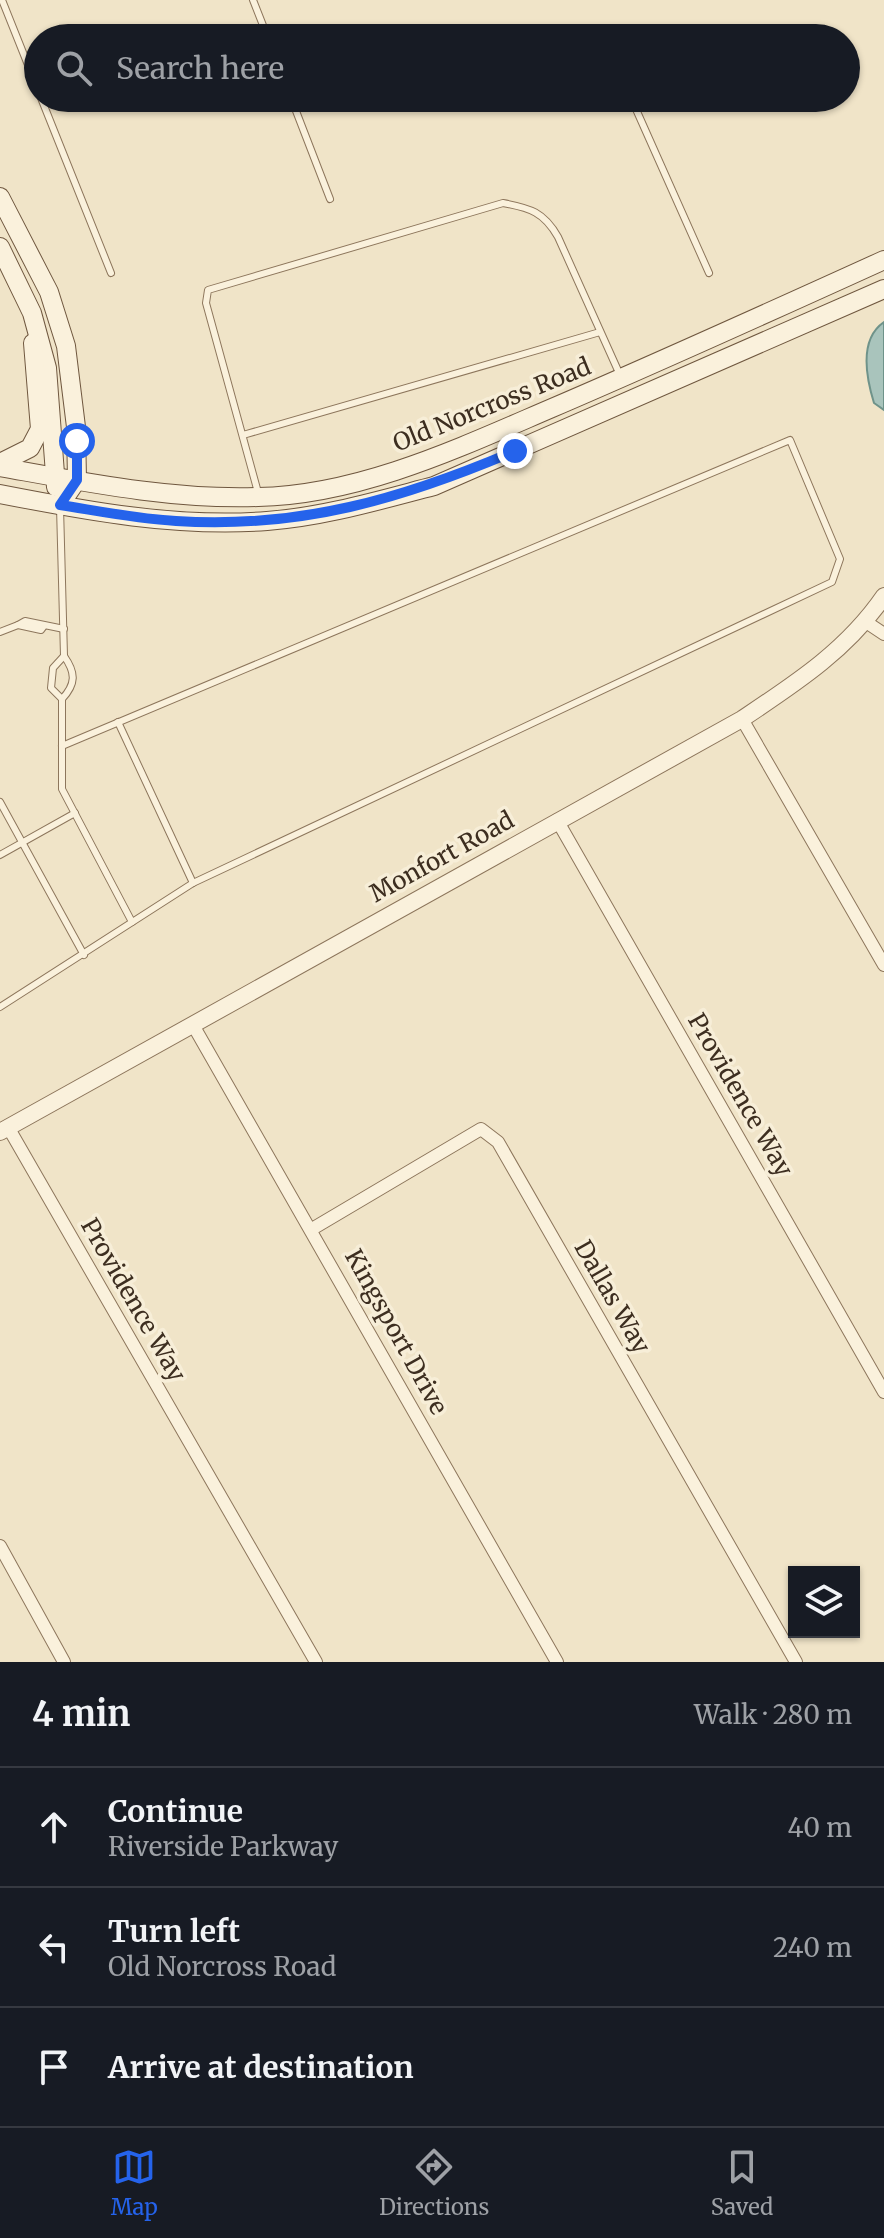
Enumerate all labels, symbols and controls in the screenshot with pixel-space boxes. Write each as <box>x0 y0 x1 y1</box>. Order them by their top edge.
search box <box>24 24 860 112</box>
icon: search <box>52 46 96 90</box>
text: Search here <box>116 49 284 87</box>
street label: Old Norcross Road <box>388 351 595 458</box>
route start <box>59 423 95 459</box>
route end <box>497 433 533 469</box>
street label: Monfort Road <box>364 804 519 909</box>
street label: Providence Way <box>681 1008 800 1182</box>
street label: Providence Way <box>74 1213 193 1387</box>
street label: Dallas Way <box>568 1235 657 1359</box>
street label: Kingsport Drive <box>338 1244 455 1420</box>
map controls <box>788 1566 860 1638</box>
button: layers <box>788 1566 860 1638</box>
text: 4 min <box>32 1693 130 1735</box>
text: Walk · 280 m <box>694 1698 852 1731</box>
text: Continue <box>108 1792 243 1830</box>
icon: ahead <box>32 1805 76 1849</box>
text: 40 m <box>788 1811 852 1844</box>
text: Riverside Parkway <box>108 1830 338 1863</box>
text: Turn left <box>108 1912 240 1950</box>
icon: left <box>32 1925 76 1969</box>
text: 240 m <box>773 1931 852 1964</box>
text: Old Norcross Road <box>108 1950 336 1983</box>
icon: arrive <box>32 2045 76 2089</box>
text: Arrive at destination <box>108 2048 414 2086</box>
tab: Map <box>111 2145 158 2221</box>
tab: Directions <box>379 2145 489 2221</box>
tab: Saved <box>711 2145 773 2221</box>

